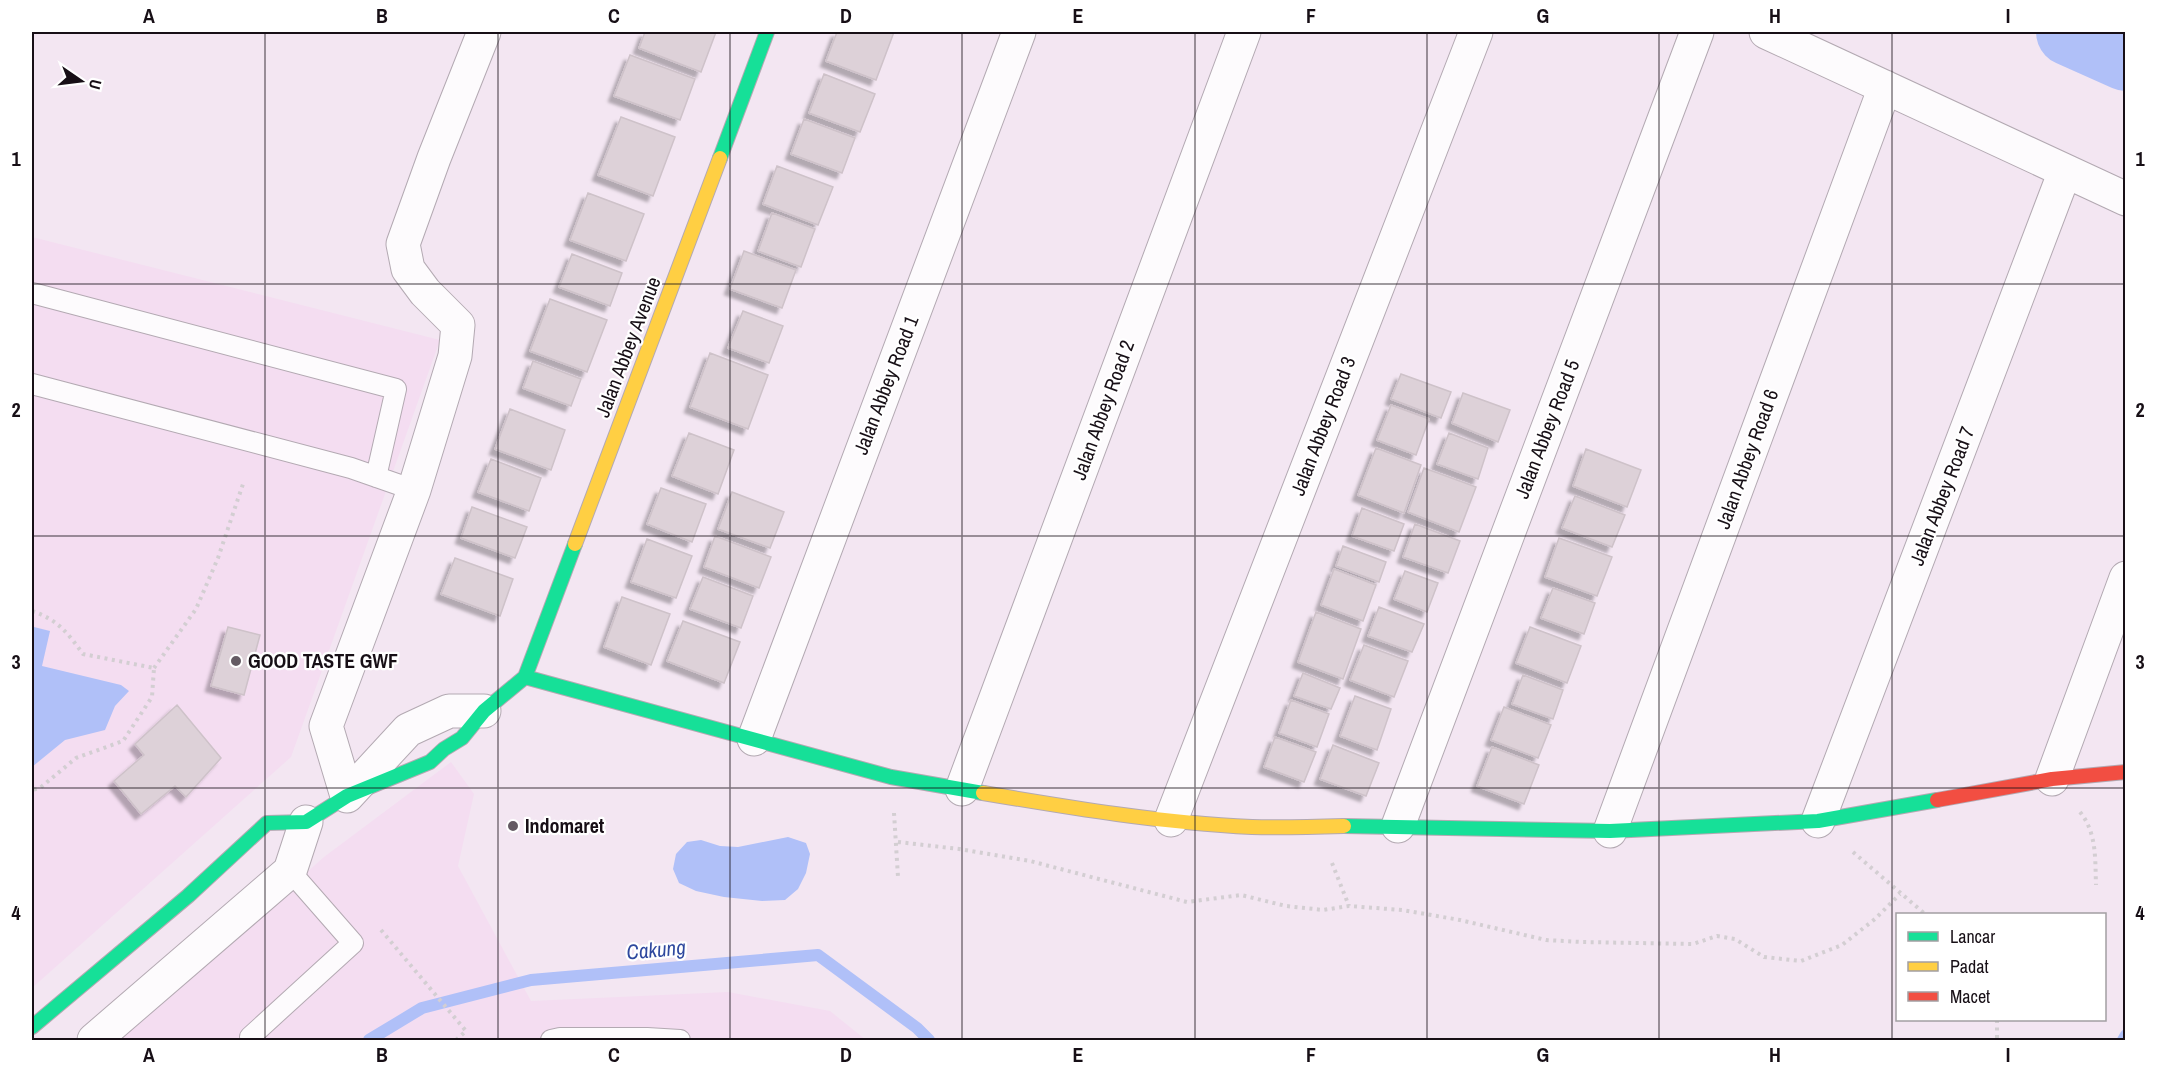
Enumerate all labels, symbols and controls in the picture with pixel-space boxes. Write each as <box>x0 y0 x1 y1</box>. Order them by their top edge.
text: A <box>143 2 155 29</box>
text: B <box>376 2 388 29</box>
text: C <box>608 2 620 29</box>
text: D <box>840 2 852 29</box>
text: E <box>1073 2 1084 29</box>
text: F <box>1306 2 1316 29</box>
text: G <box>1537 2 1549 29</box>
text: H <box>1769 2 1781 29</box>
text: I <box>2006 2 2010 29</box>
north arrow <box>51 51 111 111</box>
text: U <box>84 77 107 92</box>
text: 1 <box>11 145 21 172</box>
text: 1 <box>2135 145 2145 172</box>
street label: Jalan Abbey Avenue <box>588 273 667 421</box>
street label: Jalan Abbey Road 1 <box>847 311 924 458</box>
street label: Jalan Abbey Road 2 <box>1065 336 1140 483</box>
street label: Jalan Abbey Road 3 <box>1284 352 1361 499</box>
street label: Jalan Abbey Road 5 <box>1508 355 1585 502</box>
street label: Jalan Abbey Road 6 <box>1709 385 1784 532</box>
text: 2 <box>11 396 21 423</box>
text: 2 <box>2135 396 2145 423</box>
street label: Jalan Abbey Road 7 <box>1903 422 1980 569</box>
place label: GOOD TASTE GWF <box>248 647 398 674</box>
text: 3 <box>11 648 21 675</box>
text: 3 <box>2135 648 2145 675</box>
marker: GOOD TASTE GWF <box>229 654 243 668</box>
place label: Indomaret <box>525 812 605 839</box>
marker: Indomaret <box>506 819 520 833</box>
text: 4 <box>11 899 21 926</box>
text: 4 <box>2135 899 2145 926</box>
legend <box>1896 913 2106 1021</box>
text: Lancar <box>1950 924 1995 949</box>
water label: Cakung <box>625 932 687 967</box>
text: Padat <box>1950 954 1989 979</box>
text: Macet <box>1950 984 1990 1009</box>
text: A <box>143 1041 155 1068</box>
text: B <box>376 1041 388 1068</box>
text: C <box>608 1041 620 1068</box>
text: D <box>840 1041 852 1068</box>
text: E <box>1073 1041 1084 1068</box>
text: F <box>1306 1041 1316 1068</box>
text: G <box>1537 1041 1549 1068</box>
text: H <box>1769 1041 1781 1068</box>
text: I <box>2006 1041 2010 1068</box>

